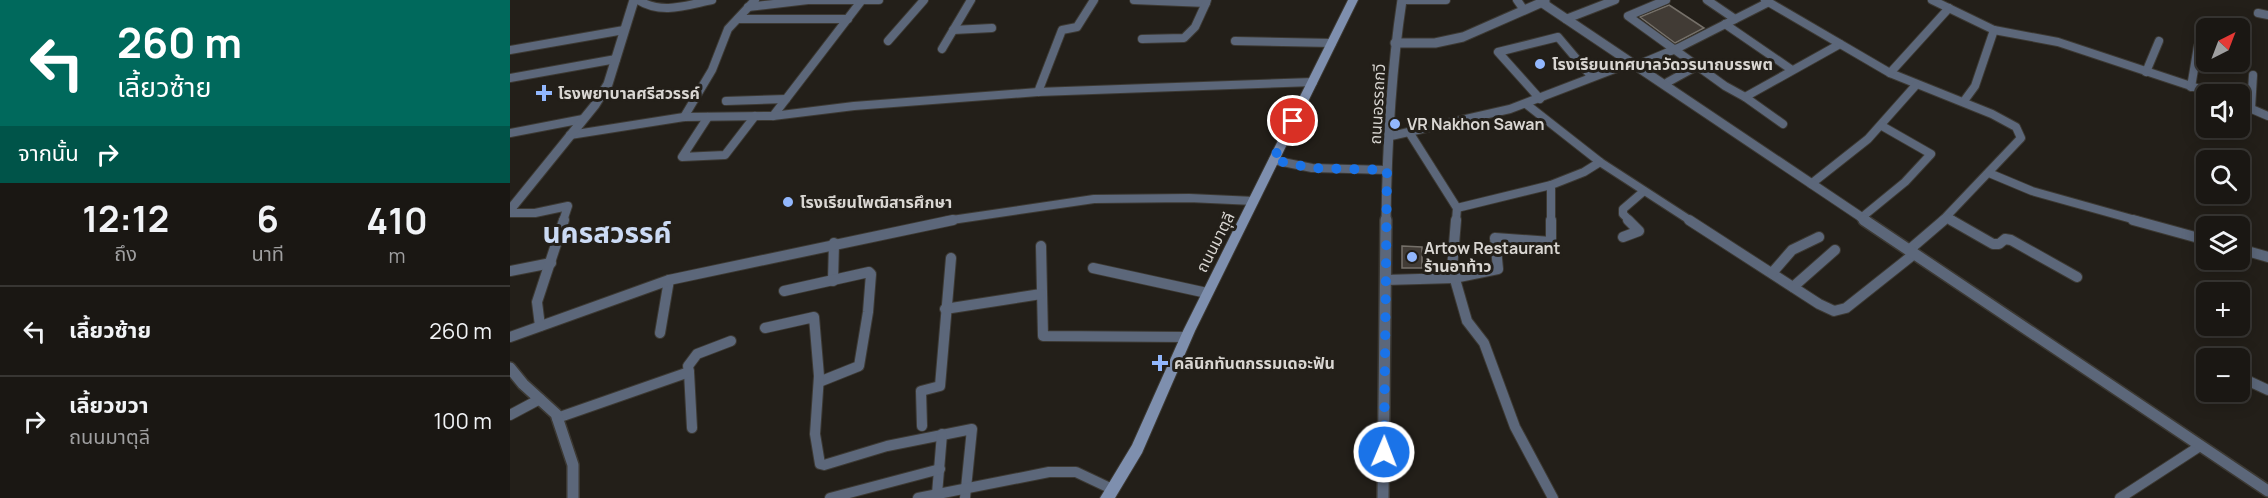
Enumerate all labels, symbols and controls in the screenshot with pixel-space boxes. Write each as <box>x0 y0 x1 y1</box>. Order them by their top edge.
text: 260 m <box>117 13 242 71</box>
north arrow <box>2196 18 2250 72</box>
map controls <box>2196 18 2250 402</box>
icon: left <box>18 24 96 102</box>
place label: โรงเรียนเทศบาลวัดวรนาถบรรพต <box>1552 53 1773 75</box>
marker: โรงเรียนเทศบาลวัดวรนาถบรรพต <box>1533 57 1547 71</box>
street label: ถนนอรรถกวี <box>1364 63 1390 145</box>
text: เลี้ยวซ้าย <box>117 68 211 105</box>
place label: โรงพยาบาลศรีสวรรค์ <box>558 82 700 104</box>
marker: โรงพยาบาลศรีสวรรค์ <box>535 84 553 102</box>
button: sound <box>2196 84 2250 138</box>
pin <box>1267 95 1318 146</box>
icon: arrive <box>1276 104 1309 137</box>
place label: VR Nakhon Sawan <box>1407 113 1544 135</box>
marker: VR Nakhon Sawan <box>1388 117 1402 131</box>
text: จากนั้น <box>18 138 79 168</box>
icon: right <box>91 138 124 171</box>
button: search <box>2196 150 2250 204</box>
place label: โรงเรียนโพฒิสารศึกษา <box>800 191 952 213</box>
text: 12:12 <box>82 194 169 243</box>
text: 6 <box>257 194 279 243</box>
marker: โรงเรียนโพฒิสารศึกษา <box>781 195 795 209</box>
text: 410 <box>366 196 428 245</box>
street label: ถนนมาตุลี <box>1190 208 1240 276</box>
district label: นครสวรรค์ <box>542 213 672 251</box>
button: layers <box>2196 216 2250 270</box>
place label: Artow Restaurant ร้านอาท้าว <box>1424 237 1561 277</box>
text: ถึง <box>114 240 137 267</box>
text: นาที <box>251 240 284 267</box>
text: m <box>389 242 405 269</box>
marker: Artow Restaurant ร้านอาท้าว <box>1405 250 1419 264</box>
button: + <box>2196 282 2250 336</box>
icon: left <box>18 315 51 348</box>
text: เลี้ยวซ้าย <box>69 315 151 345</box>
text: 260 m <box>429 316 492 346</box>
button: − <box>2196 348 2250 402</box>
place label: คลินิกทันตกรรมเดอะฟัน <box>1174 352 1335 374</box>
marker: คลินิกทันตกรรมเดอะฟัน <box>1151 354 1169 372</box>
text: เลี้ยวขวา <box>69 390 149 420</box>
icon: right <box>18 405 51 438</box>
text: 100 m <box>434 406 492 436</box>
position arrow <box>1352 420 1416 484</box>
text: ถนนมาตุลี <box>69 423 150 450</box>

